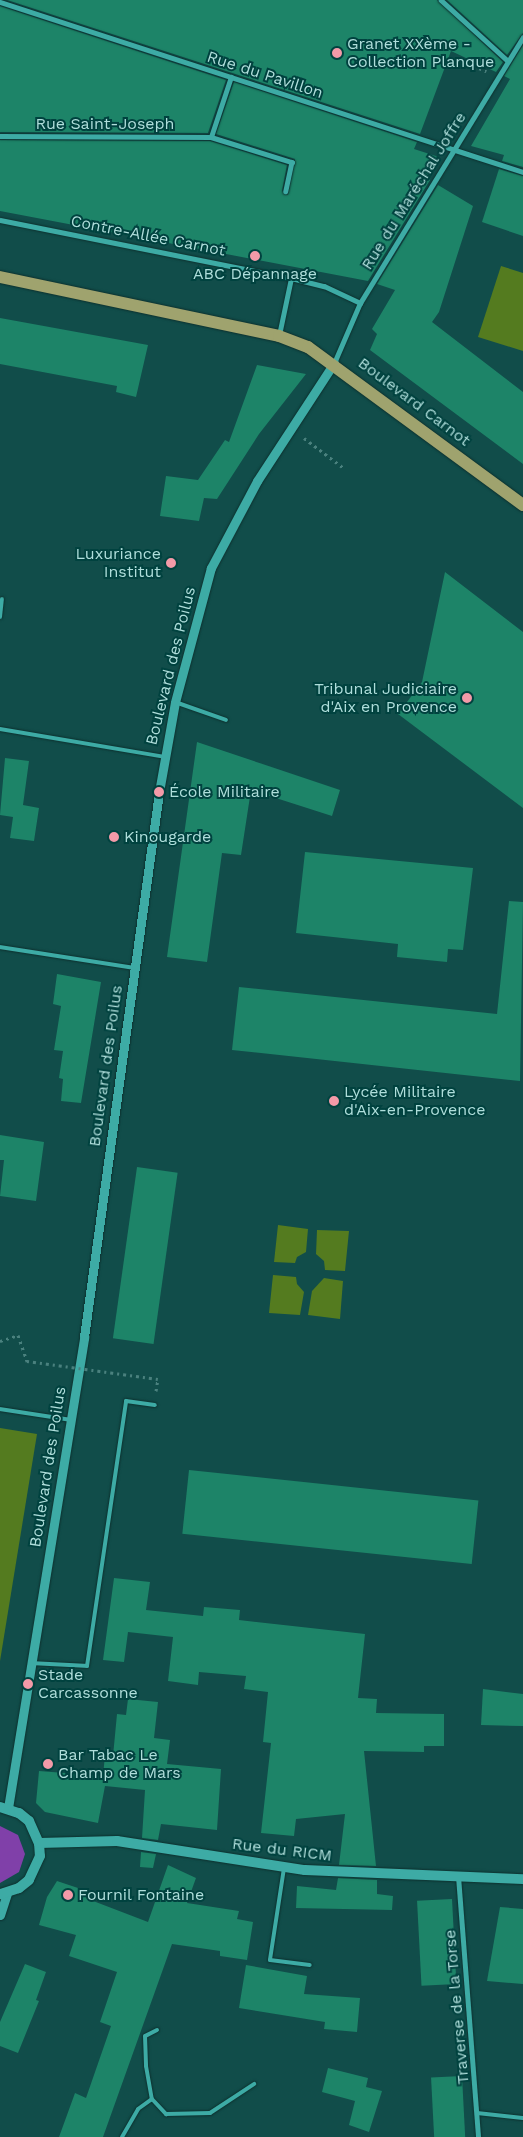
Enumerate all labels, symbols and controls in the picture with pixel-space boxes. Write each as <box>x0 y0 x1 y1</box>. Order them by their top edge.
place label: Granet XXème - Collection Planque <box>347 34 494 72</box>
street label: Rue du Pavillon <box>205 47 325 103</box>
marker: Granet XXème - Collection Planque <box>331 47 343 59</box>
street label: Rue du Maréchal Joffre <box>357 108 471 274</box>
street label: Rue Saint-Joseph <box>35 114 175 134</box>
street label: Contre-Allée Carnot <box>69 212 227 260</box>
marker: ABC Dépannage <box>249 250 261 262</box>
place label: ABC Dépannage <box>193 264 317 284</box>
street label: Boulevard Carnot <box>354 354 474 450</box>
place label: Luxuriance Institut <box>75 544 161 582</box>
marker: Luxuriance Institut <box>165 557 177 569</box>
street label: Boulevard des Poilus <box>142 585 200 747</box>
place label: Tribunal Judiciaire d'Aix en Provence <box>313 679 457 717</box>
marker: Tribunal Judiciaire d'Aix en Provence <box>461 692 473 704</box>
place label: École Militaire <box>169 782 280 802</box>
marker: École Militaire <box>153 786 165 798</box>
place label: Kinougarde <box>124 827 211 847</box>
marker: Kinougarde <box>108 831 120 843</box>
street label: Boulevard des Poilus <box>85 984 127 1148</box>
place label: Lycée Militaire d'Aix-en-Provence <box>344 1082 485 1120</box>
marker: Lycée Militaire d'Aix-en-Provence <box>328 1095 340 1107</box>
street label: Boulevard des Poilus <box>26 1385 70 1549</box>
place label: Stade Carcassonne <box>38 1665 138 1703</box>
marker: Stade Carcassonne <box>22 1678 34 1690</box>
place label: Bar Tabac Le Champ de Mars <box>58 1745 181 1783</box>
marker: Bar Tabac Le Champ de Mars <box>42 1758 54 1770</box>
street label: Rue du RICM <box>231 1834 333 1866</box>
place label: Fournil Fontaine <box>78 1885 205 1905</box>
marker: Fournil Fontaine <box>62 1889 74 1901</box>
street label: Traverse de la Torse <box>441 1928 473 2086</box>

